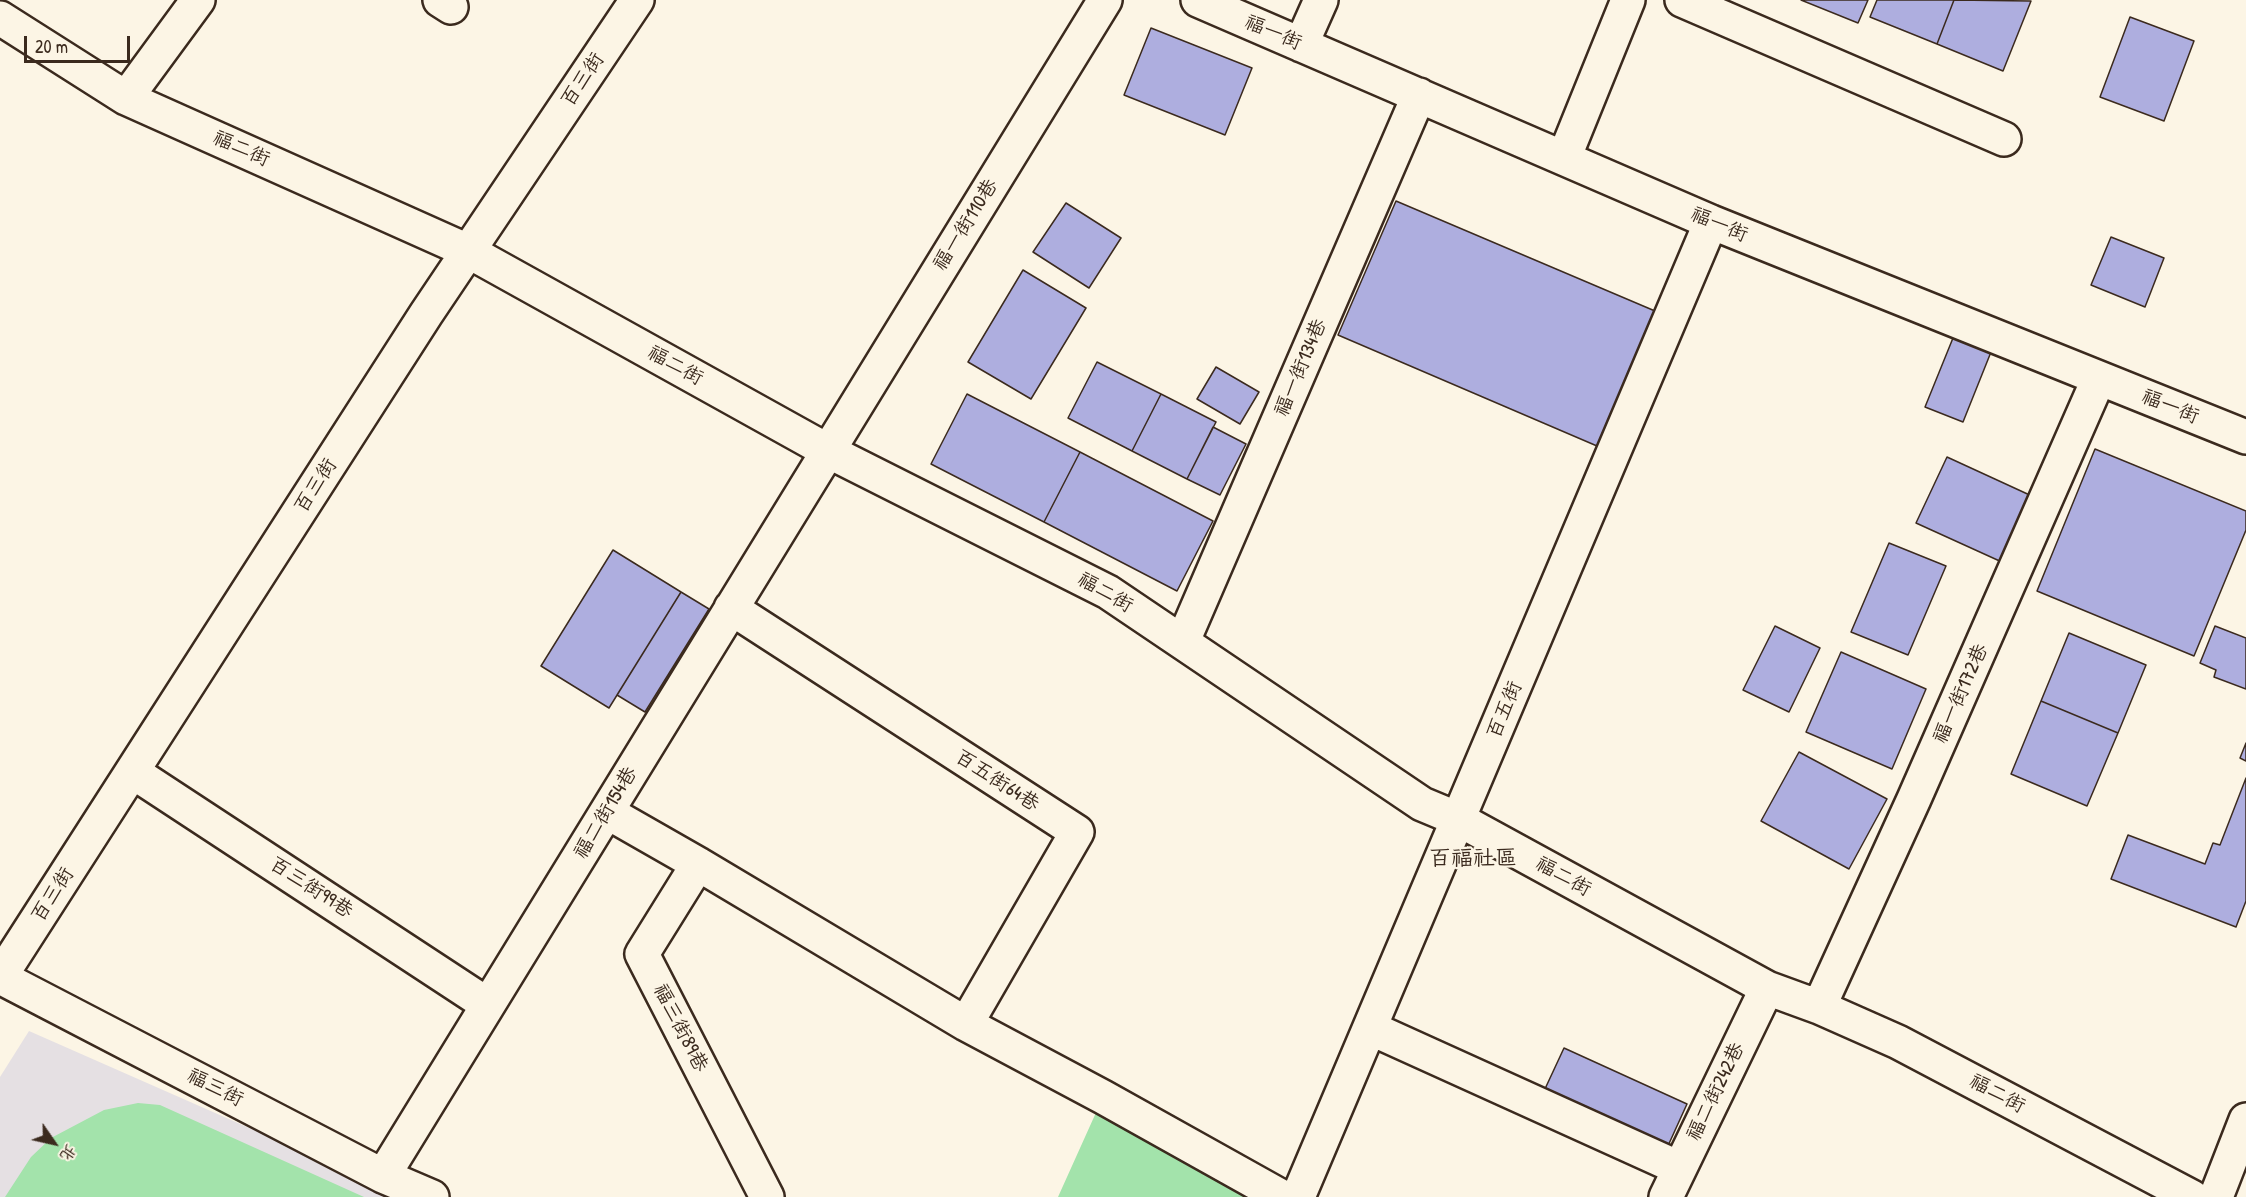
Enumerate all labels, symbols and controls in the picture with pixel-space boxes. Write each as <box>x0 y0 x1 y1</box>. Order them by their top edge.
street label: 福一街 <box>1241 10 1305 56</box>
scale bar <box>27 24 134 62</box>
text: 20 m <box>35 34 68 59</box>
street label: 百三街 <box>556 48 610 112</box>
street label: 福二街 <box>209 126 273 172</box>
street label: 福一街110巷 <box>928 175 1004 275</box>
street label: 福一街 <box>1687 202 1751 248</box>
street label: 福一街134巷 <box>1270 316 1332 420</box>
street label: 福二街 <box>643 341 707 391</box>
street label: 福一街 <box>2138 385 2202 429</box>
street label: 百三街 <box>290 454 342 518</box>
street label: 福二街 <box>1073 568 1137 618</box>
street label: 福一街172巷 <box>1928 640 1994 748</box>
street label: 百五街 <box>1482 678 1528 742</box>
street label: 百五街64巷 <box>950 745 1044 817</box>
street label: 福二街154巷 <box>569 763 643 863</box>
district label: 百福社區 <box>1429 846 1517 872</box>
street label: 百三街99巷 <box>265 852 357 924</box>
street label: 福二街 <box>1531 852 1595 902</box>
street label: 百三街 <box>27 863 79 927</box>
street label: 福三街89巷 <box>648 980 712 1076</box>
street label: 福二街242巷 <box>1682 1039 1750 1145</box>
street label: 福三街 <box>183 1064 247 1112</box>
street label: 福二街 <box>1965 1069 2029 1119</box>
north arrow <box>24 1113 84 1173</box>
text: 北 <box>55 1140 83 1166</box>

